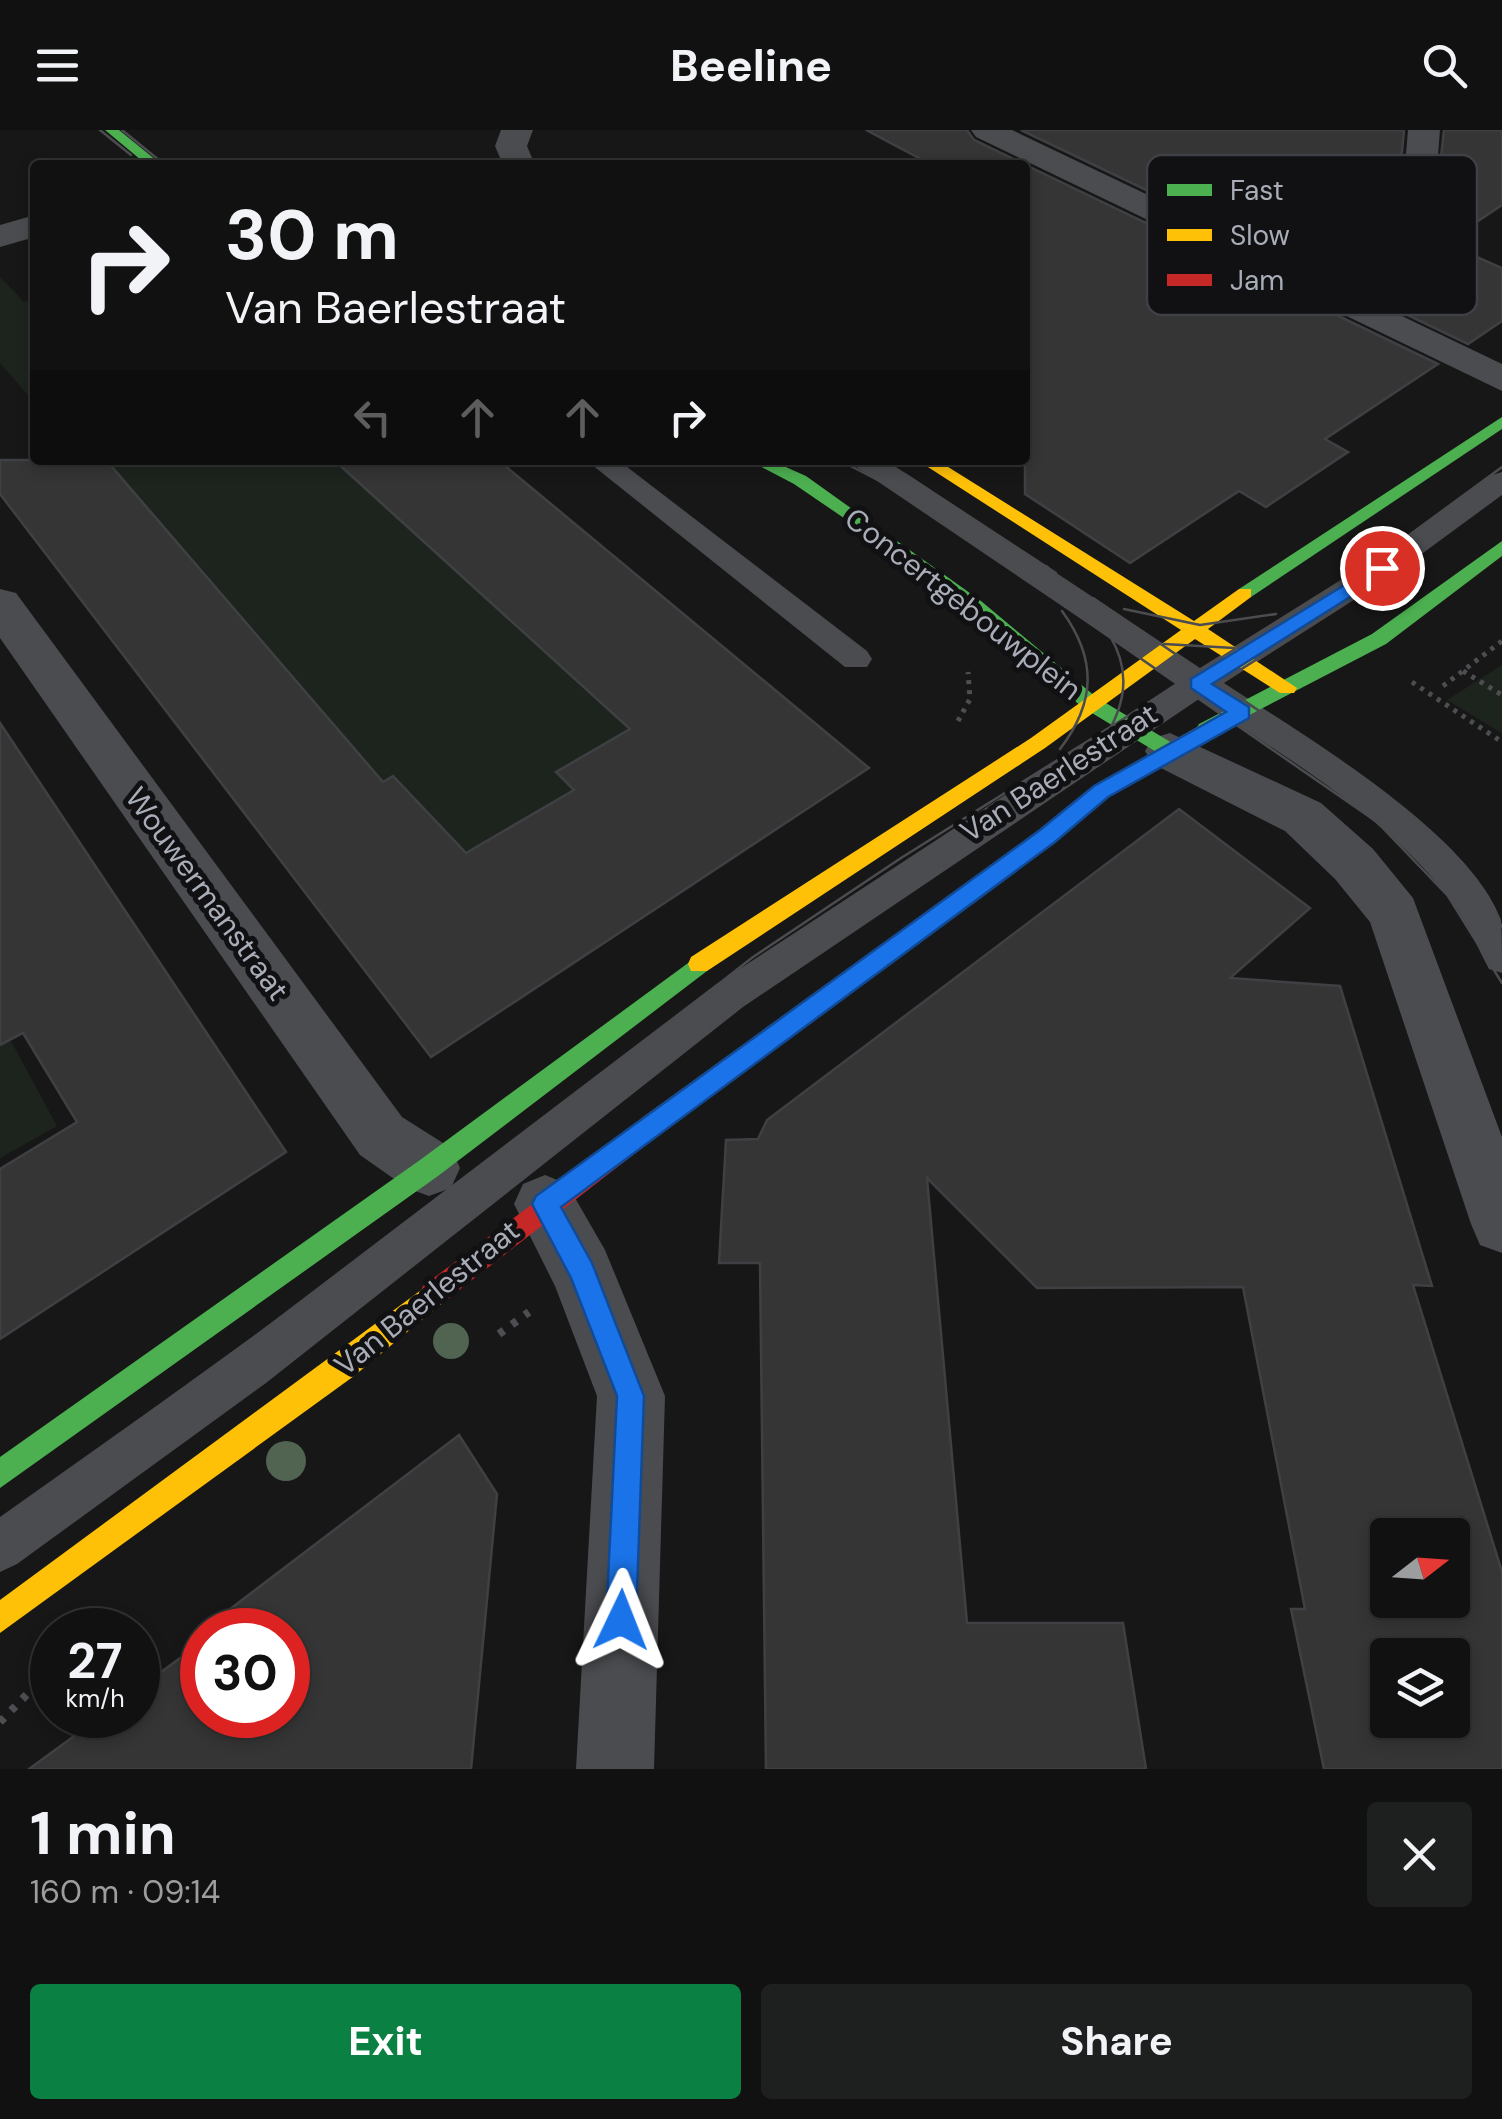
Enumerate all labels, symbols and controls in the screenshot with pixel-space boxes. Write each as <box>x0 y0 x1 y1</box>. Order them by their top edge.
text: Beeline <box>670 36 832 95</box>
icon: menu <box>30 38 85 93</box>
icon: search <box>1417 38 1472 93</box>
legend <box>1147 155 1477 315</box>
text: Fast <box>1230 172 1284 209</box>
text: 30 m <box>225 190 399 281</box>
icon: right <box>60 200 190 330</box>
text: Slow <box>1230 217 1290 254</box>
text: Jam <box>1230 262 1284 299</box>
text: Van Baerlestraat <box>225 278 566 337</box>
icon: left <box>345 390 400 445</box>
icon: ahead <box>450 390 505 445</box>
icon: ahead <box>555 390 610 445</box>
icon: right <box>660 390 715 445</box>
street label: Concertgebouwplein <box>837 499 1090 708</box>
pin <box>1340 526 1425 611</box>
icon: arrive <box>1355 541 1410 596</box>
street label: Van Baerlestraat <box>953 694 1165 851</box>
street label: Wouwermanstraat <box>117 779 298 1008</box>
street label: Van Baerlestraat <box>326 1211 527 1384</box>
north arrow <box>1370 1518 1470 1618</box>
map controls <box>1370 1518 1470 1738</box>
position arrow <box>569 1568 673 1672</box>
speed limit sign: 30 <box>180 1608 310 1738</box>
text: 27 <box>67 1628 123 1694</box>
button: layers <box>1370 1638 1470 1738</box>
text: km/h <box>65 1682 125 1715</box>
text: 1 min <box>30 1794 176 1873</box>
button: close <box>1367 1802 1472 1907</box>
text: 160 m · 09:14 <box>30 1871 220 1913</box>
button: Exit <box>30 1984 741 2099</box>
button: Share <box>761 1984 1472 2099</box>

